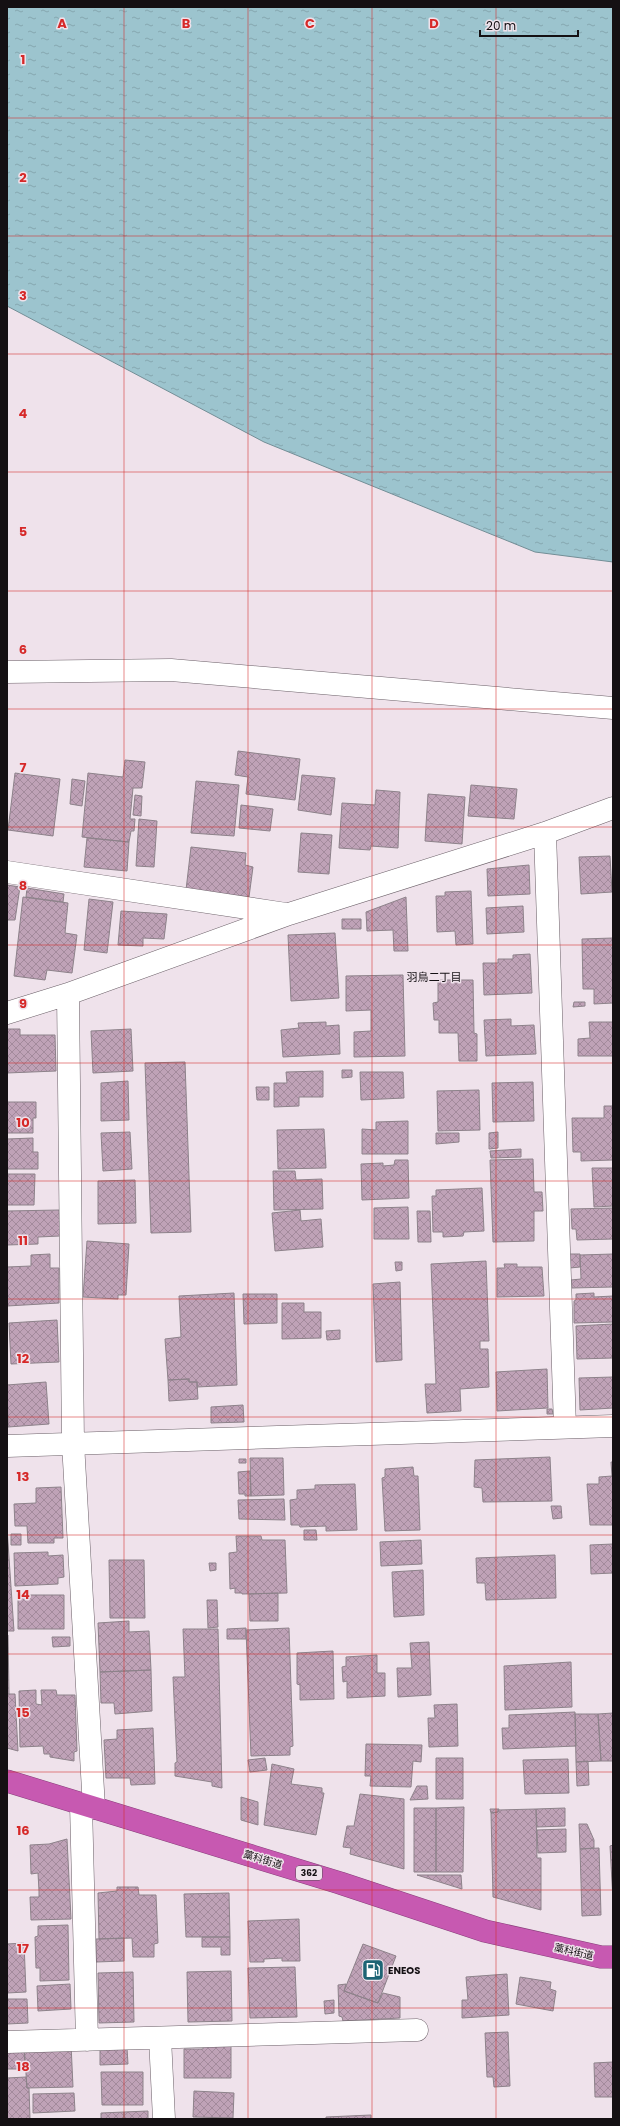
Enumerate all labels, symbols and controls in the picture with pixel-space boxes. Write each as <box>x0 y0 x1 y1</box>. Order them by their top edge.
scale bar <box>480 12 578 38</box>
text: A <box>57 14 67 33</box>
text: B <box>182 14 191 33</box>
text: C <box>305 14 315 33</box>
text: D <box>429 14 439 33</box>
text: 20 m <box>486 17 516 34</box>
text: 1 <box>21 50 25 69</box>
text: 2 <box>19 168 27 187</box>
text: 3 <box>19 286 27 305</box>
text: 4 <box>19 404 28 423</box>
text: 5 <box>19 522 27 541</box>
text: 6 <box>19 640 27 659</box>
text: 7 <box>20 758 27 777</box>
text: 8 <box>19 876 27 895</box>
district label: 羽鳥二丁目 <box>407 969 462 985</box>
text: 9 <box>19 994 27 1013</box>
text: 10 <box>16 1113 30 1132</box>
text: 11 <box>18 1231 28 1250</box>
text: 12 <box>17 1349 30 1368</box>
text: 13 <box>17 1467 30 1486</box>
text: 14 <box>16 1585 30 1604</box>
text: 15 <box>16 1703 30 1722</box>
text: 16 <box>16 1821 30 1840</box>
street label: 藁科街道 <box>242 1846 284 1872</box>
road number: 362 <box>296 1866 322 1880</box>
text: 17 <box>17 1939 29 1958</box>
street label: 藁科街道 <box>553 1940 595 1963</box>
fuel station icon: ENEOS <box>360 1957 386 1983</box>
place label: ENEOS <box>388 1963 420 1978</box>
text: 18 <box>16 2057 30 2076</box>

